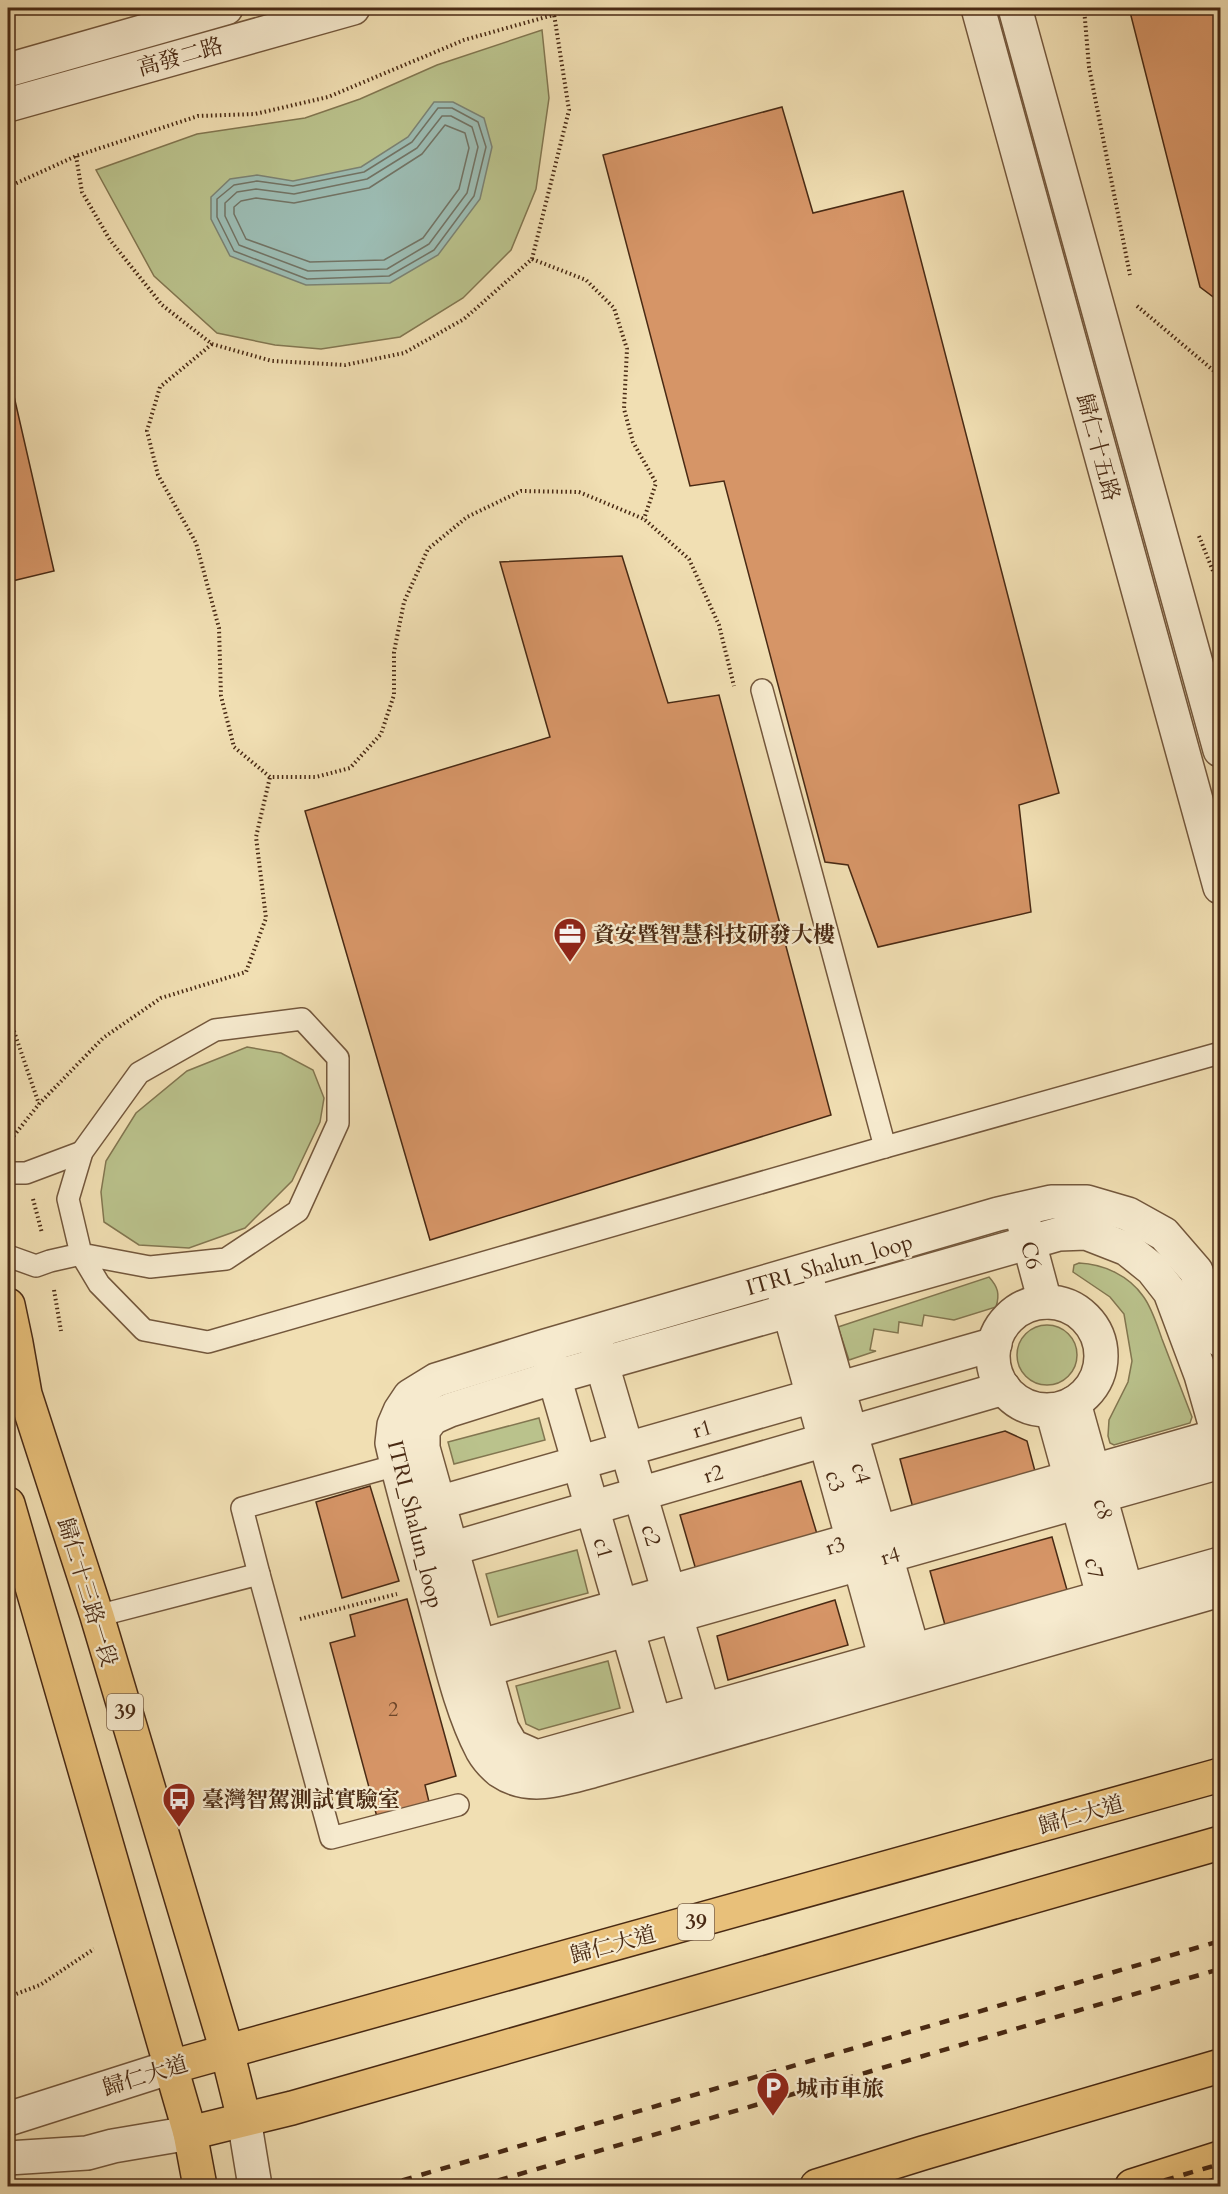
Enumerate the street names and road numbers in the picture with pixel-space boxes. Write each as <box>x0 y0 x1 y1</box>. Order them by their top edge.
street label: 高發二路 <box>134 30 227 84</box>
street label: 歸仁十五路 <box>1069 390 1127 504</box>
street label: ITRI_Shalun_loop <box>742 1227 916 1303</box>
street label: C6 <box>1013 1238 1049 1273</box>
street label: r1 <box>689 1412 716 1446</box>
street label: ITRI_Shalun_loop <box>380 1437 450 1611</box>
street label: r2 <box>700 1457 727 1491</box>
street label: c4 <box>844 1459 878 1488</box>
street label: c3 <box>818 1467 852 1496</box>
street label: c8 <box>1086 1495 1120 1524</box>
street label: 歸仁十三路一段 <box>50 1514 124 1670</box>
street label: c2 <box>634 1521 668 1550</box>
street label: r3 <box>822 1529 849 1563</box>
street label: c1 <box>586 1534 620 1563</box>
street label: r4 <box>877 1539 904 1573</box>
street label: c7 <box>1077 1554 1111 1582</box>
road number: 39 <box>107 1694 143 1730</box>
street label: 歸仁大道 <box>1035 1788 1128 1842</box>
road number: 39 <box>678 1904 714 1940</box>
street label: 歸仁大道 <box>567 1919 660 1971</box>
street label: 歸仁大道 <box>99 2049 192 2103</box>

